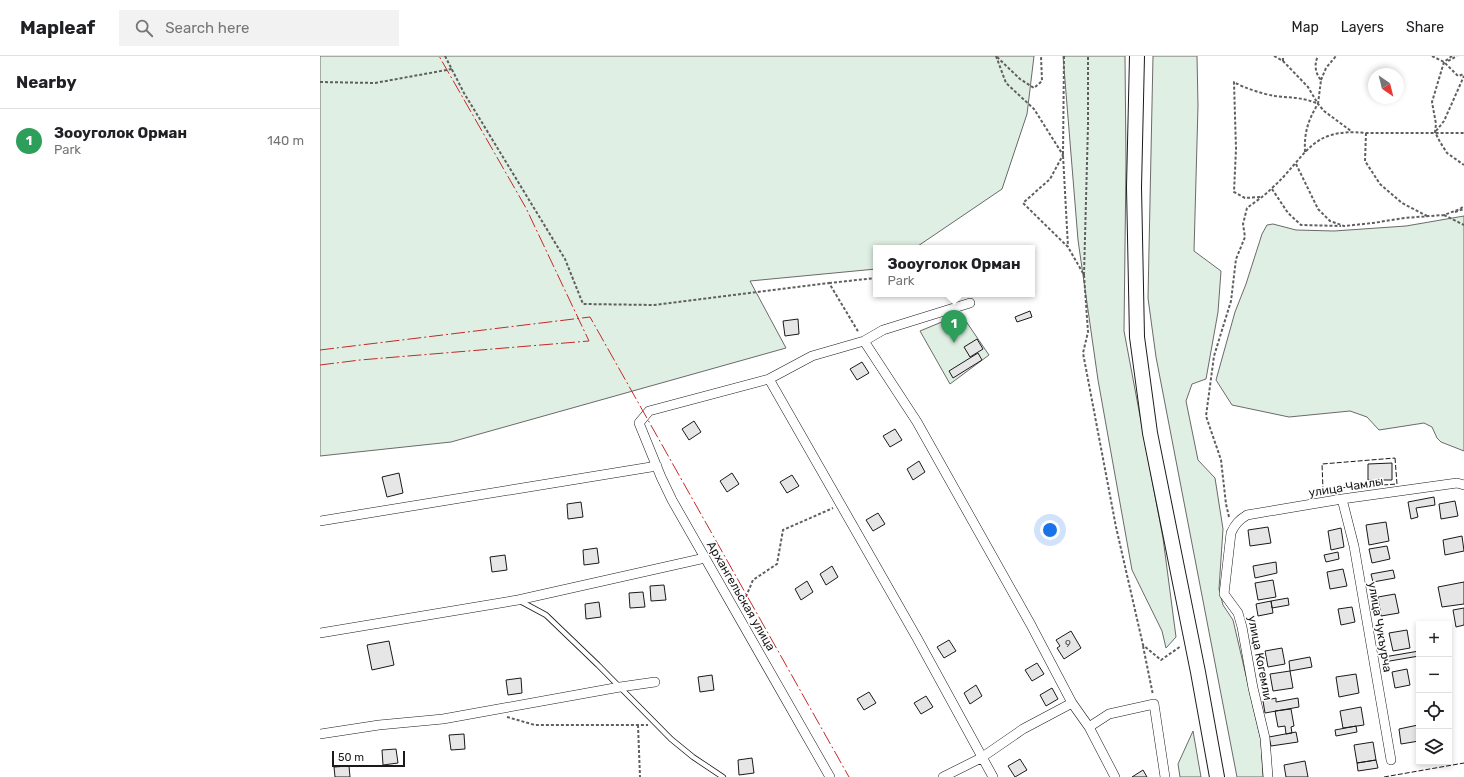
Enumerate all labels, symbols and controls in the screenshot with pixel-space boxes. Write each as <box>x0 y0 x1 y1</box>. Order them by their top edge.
search box <box>119 10 399 46</box>
text: Mapleaf <box>20 16 95 39</box>
icon: search <box>133 17 155 39</box>
text: Search here <box>165 19 249 37</box>
text: Map <box>1292 19 1319 36</box>
text: Layers <box>1341 19 1384 36</box>
text: Share <box>1406 19 1444 36</box>
north arrow <box>1368 68 1404 104</box>
text: Nearby <box>16 72 77 92</box>
text: Зооуголок Орман <box>54 124 187 142</box>
text: 1 <box>26 133 32 148</box>
text: 140 m <box>267 133 304 148</box>
text: Park <box>54 142 81 157</box>
popup <box>873 245 1035 297</box>
text: Зооуголок Орман <box>887 255 1021 273</box>
text: Park <box>887 273 915 288</box>
pin: 1 <box>941 310 967 343</box>
street label: улица Чамлы <box>1308 474 1384 500</box>
your location <box>1040 520 1060 540</box>
street label: Архангельская улица <box>704 539 778 653</box>
street label: улица Чукъурча <box>1365 581 1395 673</box>
street label: улица Когемли <box>1245 615 1275 701</box>
map controls <box>1416 621 1452 765</box>
button: + <box>1416 621 1452 657</box>
house number: 9 <box>1065 638 1071 650</box>
button: − <box>1416 657 1452 693</box>
button: locate <box>1416 693 1452 729</box>
button: layers <box>1416 729 1452 765</box>
scale bar <box>332 749 405 768</box>
text: 50 m <box>338 751 364 764</box>

